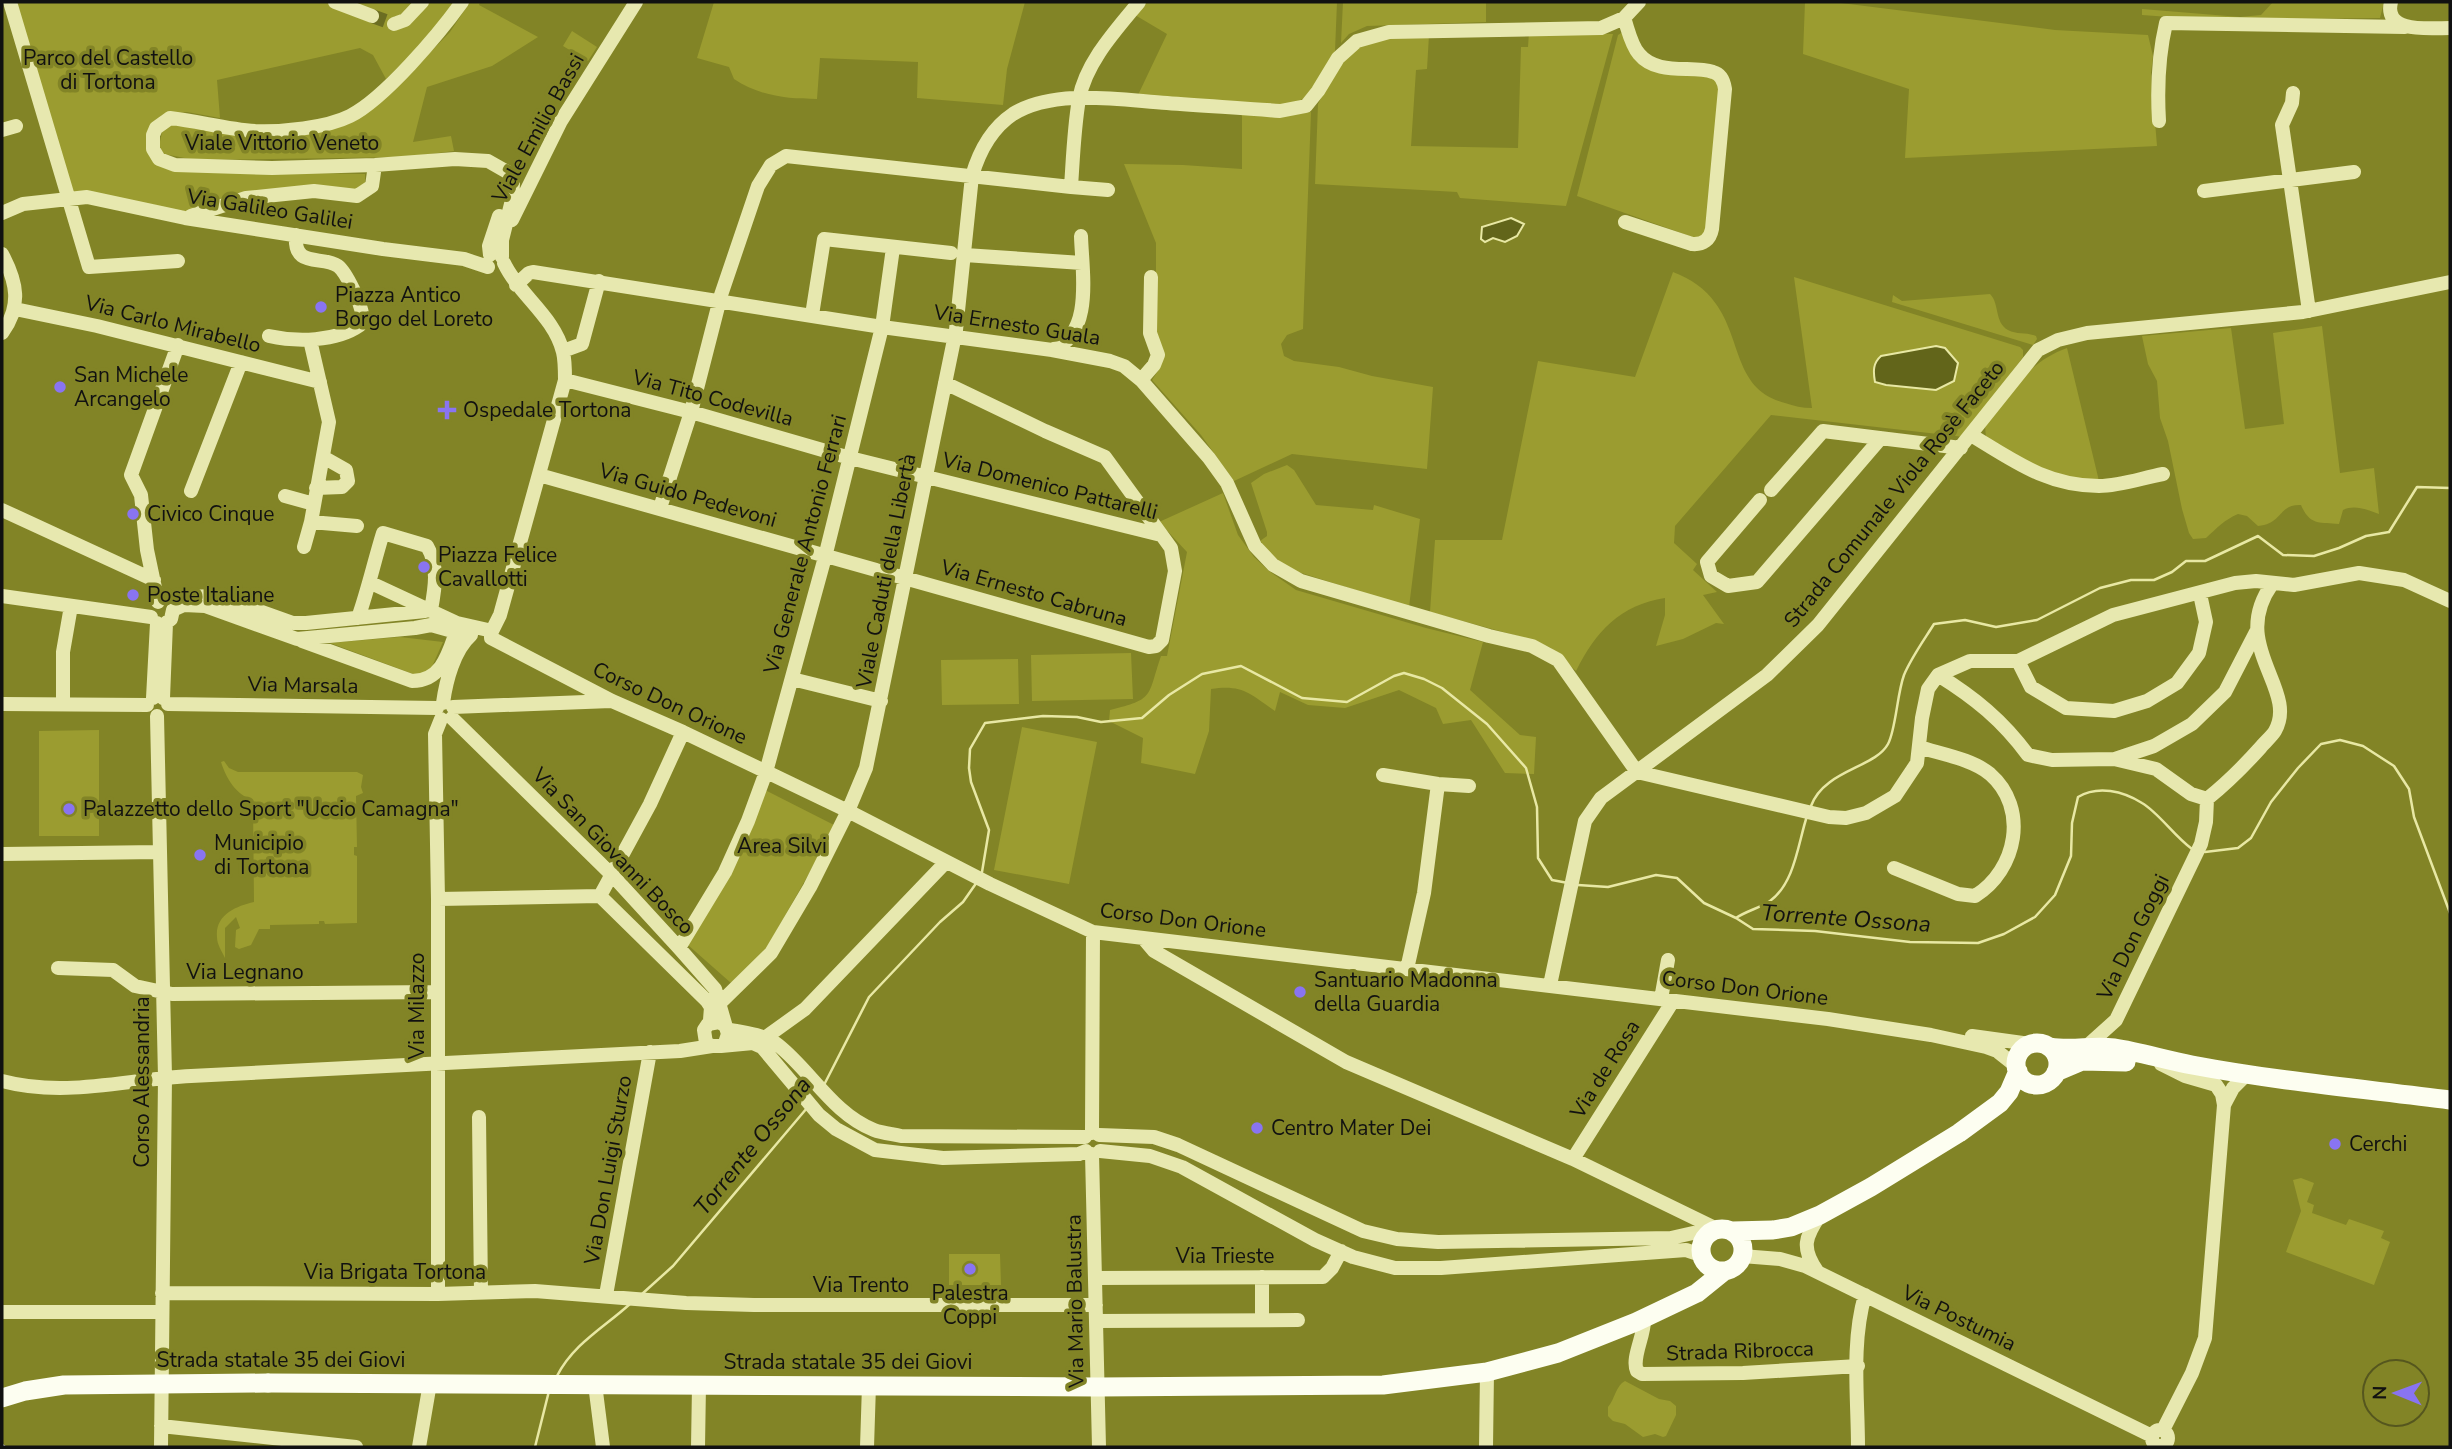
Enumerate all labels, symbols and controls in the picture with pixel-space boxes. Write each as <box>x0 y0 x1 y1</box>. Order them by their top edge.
park label: Parco del Castello di Tortona <box>23 44 193 96</box>
street label: Viale Emilio Bassi <box>485 48 591 209</box>
street label: Viale Vittorio Veneto <box>184 129 379 157</box>
street label: Via Galileo Galilei <box>184 182 355 236</box>
place label: Piazza Antico Borgo del Loreto <box>335 281 493 333</box>
street label: Via Carlo Mirabello <box>81 288 264 359</box>
street label: Via Ernesto Guala <box>931 298 1102 352</box>
marker: Piazza Antico Borgo del Loreto <box>313 299 329 315</box>
street label: Strada Comunale Viola Rosè Faceto <box>1777 355 2011 633</box>
place label: San Michele Arcangelo <box>74 361 188 413</box>
street label: Via Tito Codevilla <box>629 363 796 433</box>
marker: San Michele Arcangelo <box>52 379 68 395</box>
place label: Ospedale Tortona <box>463 396 631 424</box>
marker: Ospedale Tortona <box>437 400 457 420</box>
street label: Via Generale Antonio Ferrari <box>757 411 853 678</box>
street label: Via Domenico Pattarelli <box>938 445 1161 526</box>
street label: Viale Caduti della Libertà <box>849 451 922 692</box>
street label: Via Guido Pedevoni <box>595 456 780 534</box>
place label: Civico Cinque <box>147 500 274 528</box>
marker: Civico Cinque <box>125 506 141 522</box>
place label: Piazza Felice Cavallotti <box>438 541 557 593</box>
street label: Via Ernesto Cabruna <box>937 553 1130 633</box>
marker: Piazza Felice Cavallotti <box>416 559 432 575</box>
place label: Poste Italiane <box>147 581 274 609</box>
marker: Poste Italiane <box>125 587 141 603</box>
street label: Corso Don Orione <box>588 655 752 751</box>
street label: Via Marsala <box>246 670 359 700</box>
street label: Via San Giovanni Bosco <box>525 761 700 941</box>
place label: Palazzetto dello Sport "Uccio Camagna" <box>83 795 459 823</box>
marker: Palazzetto dello Sport "Uccio Camagna" <box>61 801 77 817</box>
place label: Municipio di Tortona <box>214 829 309 881</box>
park label: Area Silvi <box>737 832 827 860</box>
marker: Municipio di Tortona <box>192 847 208 863</box>
street label: Via Don Goggi <box>2090 869 2176 1006</box>
street label: Corso Don Orione <box>1098 896 1268 944</box>
water label: Torrente Ossona <box>1760 897 1932 940</box>
street label: Via Milazzo <box>403 953 431 1060</box>
street label: Via Legnano <box>185 958 304 986</box>
street label: Corso Don Orione <box>1660 964 1830 1012</box>
place label: Santuario Madonna della Guardia <box>1314 966 1498 1018</box>
marker: Santuario Madonna della Guardia <box>1292 984 1308 1000</box>
street label: Corso Alessandria <box>128 996 156 1168</box>
street label: Via de Rosa <box>1563 1014 1646 1125</box>
water label: Torrente Ossona <box>687 1070 818 1222</box>
street label: Via Don Luigi Sturzo <box>577 1073 638 1268</box>
place label: Centro Mater Dei <box>1271 1114 1431 1142</box>
marker: Centro Mater Dei <box>1249 1120 1265 1136</box>
place label: Cerchi <box>2349 1130 2407 1158</box>
marker: Cerchi <box>2327 1136 2343 1152</box>
street label: Via Mario Balustra <box>1059 1214 1091 1389</box>
street label: Via Trieste <box>1175 1242 1274 1270</box>
street label: Via Brigata Tortona <box>303 1258 486 1286</box>
marker: Palestra Coppi <box>962 1261 978 1277</box>
street label: Via Trento <box>812 1271 909 1299</box>
street label: Via Postumia <box>1896 1278 2021 1358</box>
place label: Palestra Coppi <box>931 1279 1009 1331</box>
street label: Strada Ribrocca <box>1666 1334 1814 1368</box>
street label: Strada statale 35 dei Giovi <box>157 1346 405 1374</box>
street label: Strada statale 35 dei Giovi <box>724 1348 972 1376</box>
north arrow <box>2361 1358 2431 1428</box>
text: N <box>2367 1385 2393 1400</box>

